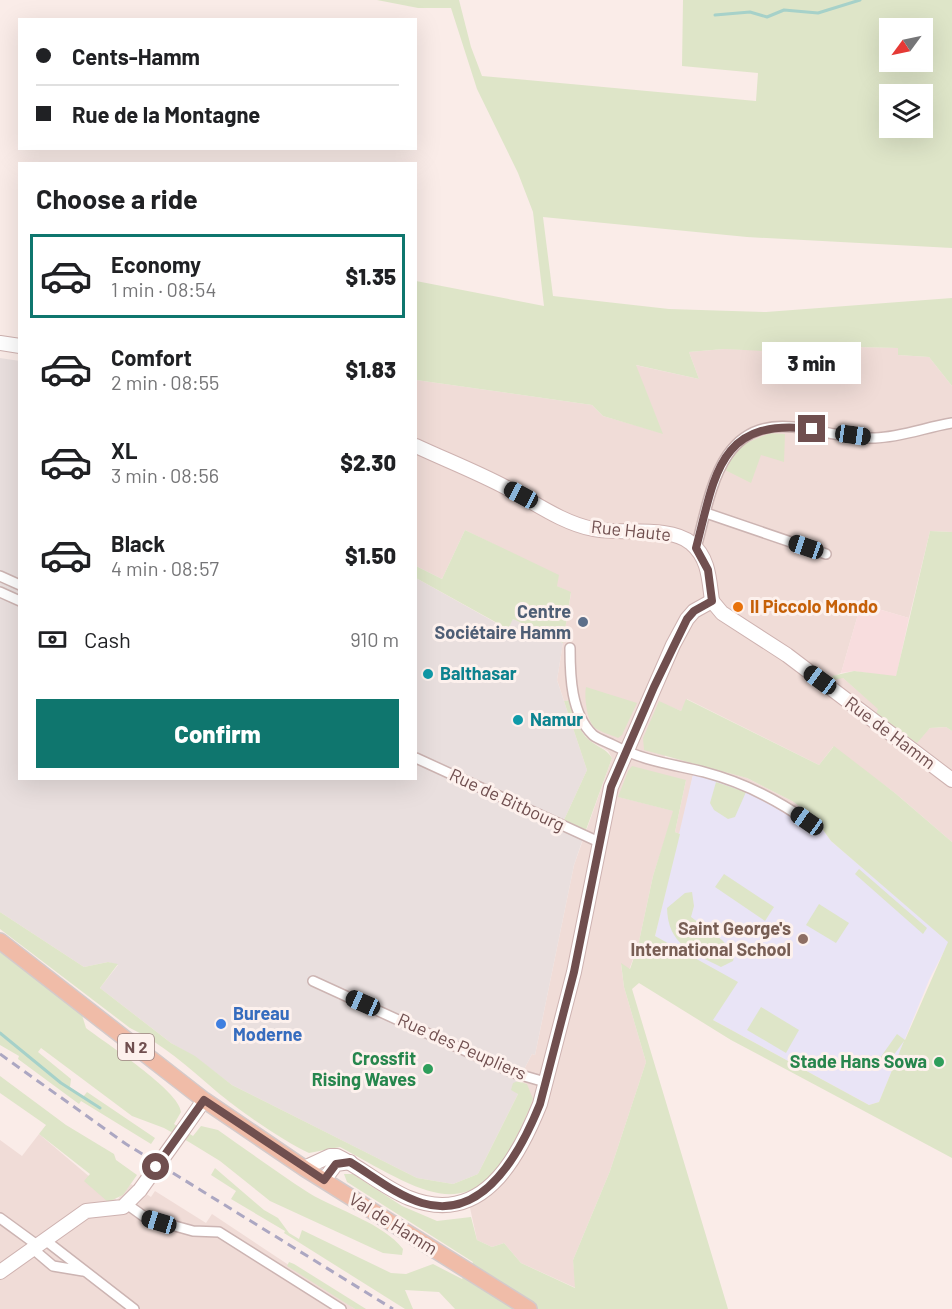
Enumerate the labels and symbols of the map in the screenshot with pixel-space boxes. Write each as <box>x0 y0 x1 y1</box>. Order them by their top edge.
north arrow <box>879 18 933 72</box>
callout: 3 min <box>762 342 862 384</box>
route end <box>798 415 825 442</box>
car <box>834 424 872 446</box>
car <box>501 479 541 511</box>
street label: Rue Haute <box>590 515 672 545</box>
car <box>786 533 826 561</box>
place label: Il Piccolo Mondo <box>750 595 878 617</box>
place label: Centre Sociétaire Hamm <box>435 600 571 643</box>
marker: Il Piccolo Mondo <box>731 600 745 614</box>
marker: Centre Sociétaire Hamm <box>576 615 590 629</box>
place label: Balthasar <box>440 662 517 684</box>
car <box>800 662 840 698</box>
marker: Balthasar <box>421 667 435 681</box>
street label: Rue de Hamm <box>841 691 940 773</box>
place label: Namur <box>530 708 583 730</box>
marker: Namur <box>511 713 525 727</box>
street label: Rue de Bitbourg <box>446 763 568 835</box>
car <box>787 803 827 839</box>
place label: Saint George's International School <box>630 917 791 960</box>
marker: Saint George's International School <box>796 932 810 946</box>
car <box>343 987 383 1019</box>
place label: Bureau Moderne <box>233 1002 303 1045</box>
street label: Rue des Peupliers <box>395 1008 530 1084</box>
marker: Bureau Moderne <box>214 1017 228 1031</box>
road number: N 2 <box>118 1034 154 1060</box>
place label: Crossfit Rising Waves <box>312 1047 416 1090</box>
place label: Stade Hans Sowa <box>790 1050 927 1072</box>
marker: Stade Hans Sowa <box>932 1055 946 1069</box>
marker: Crossfit Rising Waves <box>421 1062 435 1076</box>
route start <box>142 1153 169 1180</box>
street label: Val de Hamm <box>345 1187 442 1259</box>
car <box>139 1208 179 1236</box>

